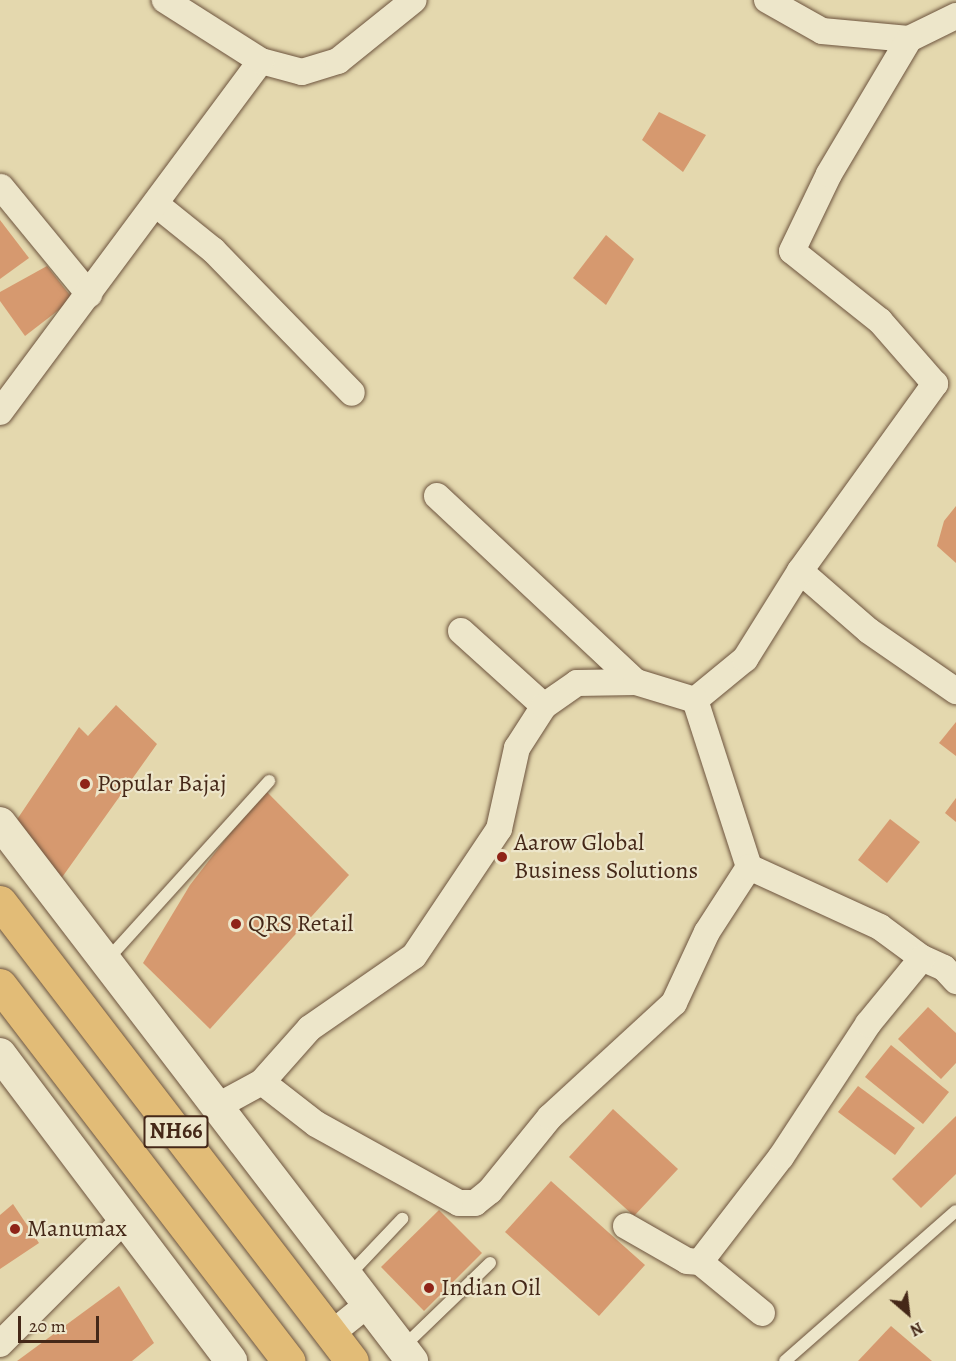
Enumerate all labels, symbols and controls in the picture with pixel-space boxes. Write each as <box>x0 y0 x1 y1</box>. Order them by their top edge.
place label: Popular Bajaj <box>97 770 226 798</box>
marker: Popular Bajaj <box>78 777 92 791</box>
place label: Aarow Global Business Solutions <box>514 829 698 885</box>
marker: Aarow Global Business Solutions <box>495 850 509 864</box>
place label: QRS Retail <box>248 910 353 938</box>
marker: QRS Retail <box>229 917 243 931</box>
road number: NH66 <box>143 1113 209 1151</box>
place label: Manumax <box>27 1215 127 1243</box>
marker: Manumax <box>8 1222 22 1236</box>
place label: Indian Oil <box>441 1274 541 1302</box>
marker: Indian Oil <box>422 1281 436 1295</box>
north arrow <box>878 1283 938 1343</box>
scale bar <box>21 1304 102 1342</box>
text: 20 m <box>29 1314 66 1338</box>
text: N <box>906 1316 927 1341</box>

